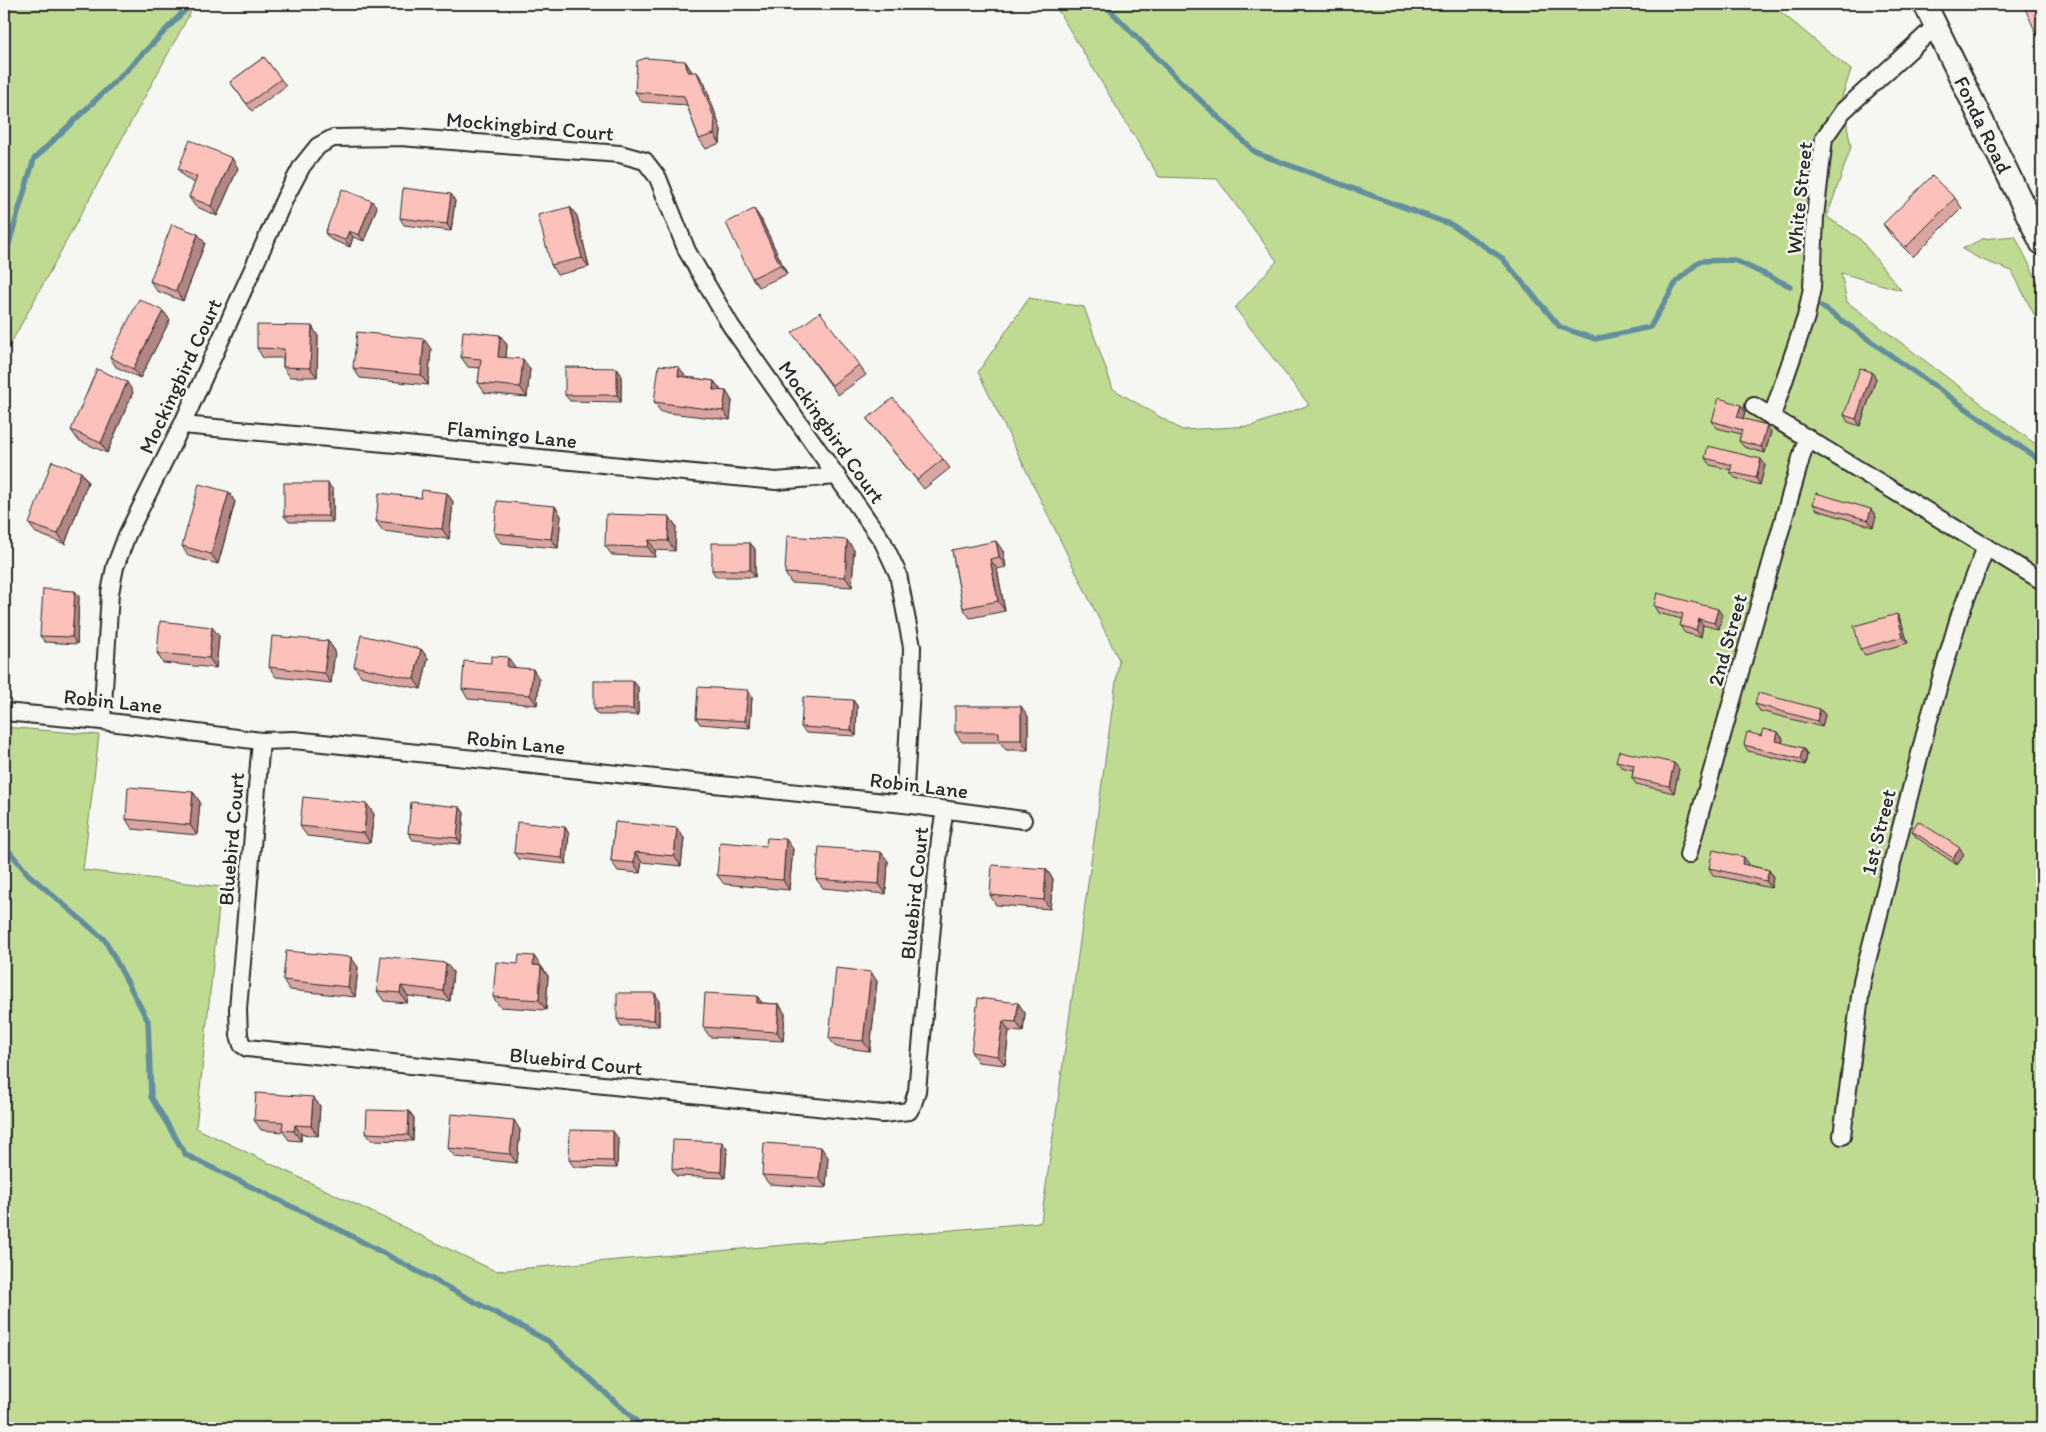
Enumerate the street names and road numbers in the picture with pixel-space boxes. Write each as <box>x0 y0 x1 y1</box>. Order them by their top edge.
street label: Fonda Road <box>1949 72 2018 178</box>
street label: Mockingbird Court <box>445 106 615 146</box>
street label: White Street <box>1781 140 1817 256</box>
street label: Mockingbird Court <box>133 294 227 458</box>
street label: Mockingbird Court <box>773 356 891 508</box>
street label: Flamingo Lane <box>446 415 578 453</box>
street label: 2nd Street <box>1702 591 1752 689</box>
street label: Robin Lane <box>62 683 164 719</box>
street label: Robin Lane <box>465 724 567 760</box>
street label: Robin Lane <box>868 767 970 803</box>
street label: Bluebird Court <box>213 771 249 907</box>
street label: 1st Street <box>1855 786 1901 878</box>
street label: Bluebird Court <box>895 825 933 961</box>
street label: Bluebird Court <box>508 1042 644 1080</box>

